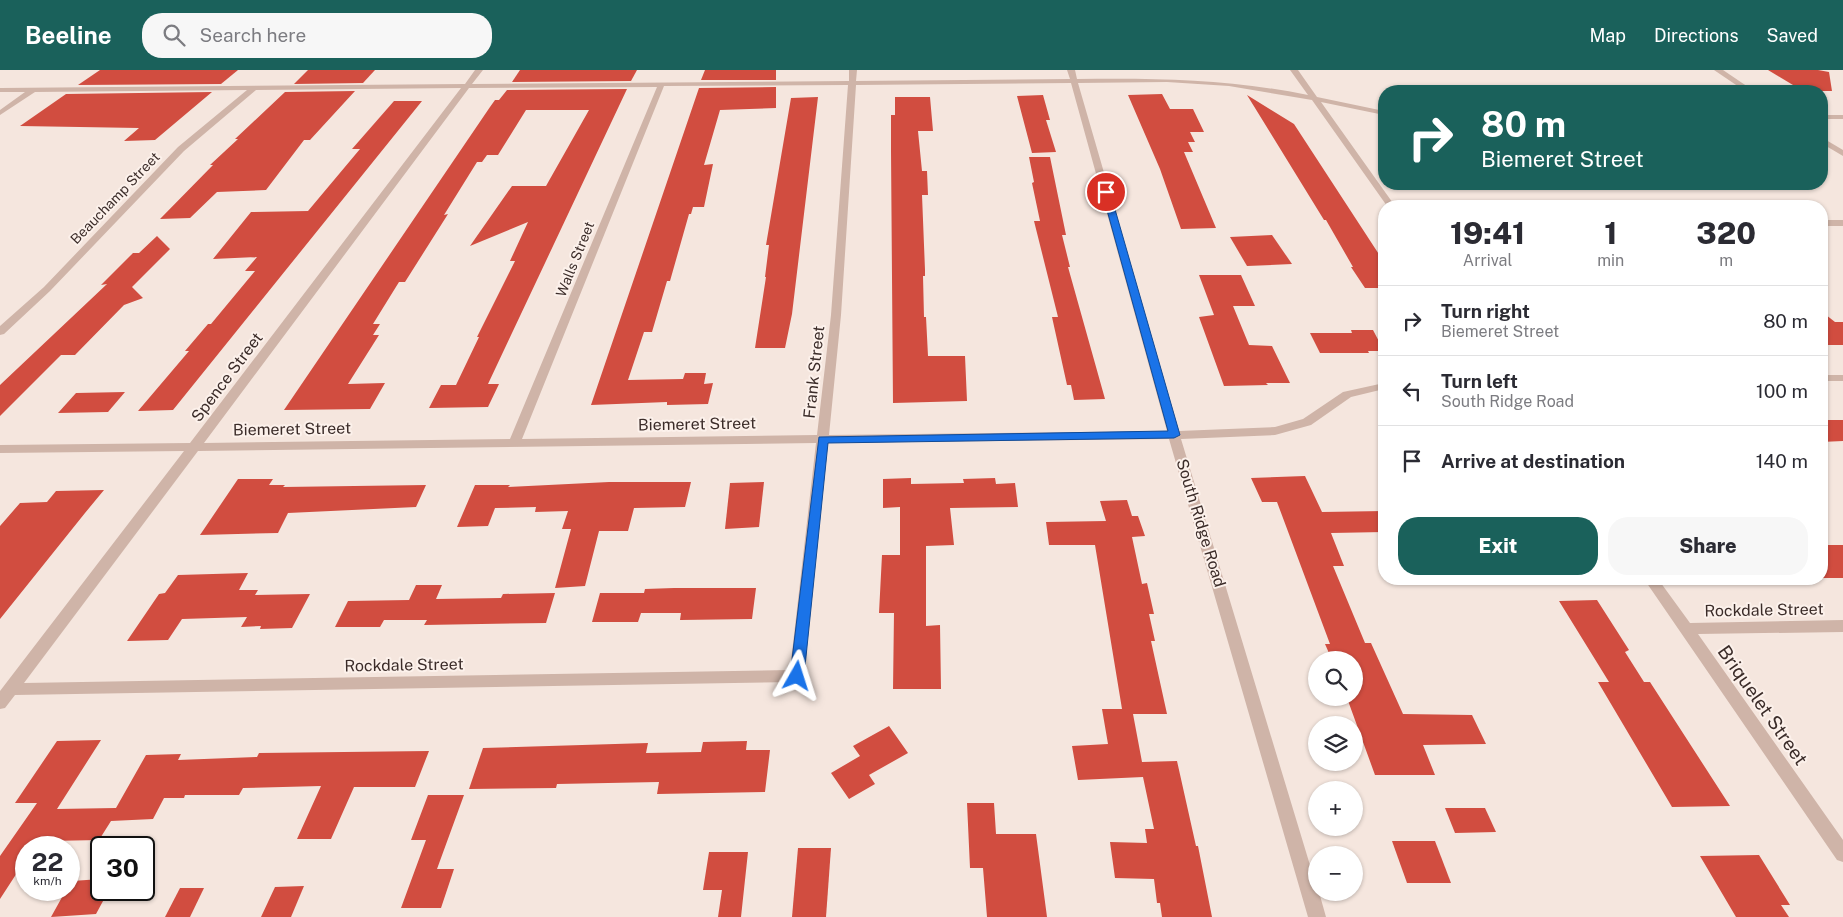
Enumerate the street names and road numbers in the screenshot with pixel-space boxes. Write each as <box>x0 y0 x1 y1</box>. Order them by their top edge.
street label: Beauchamp Street <box>67 149 163 247</box>
street label: Walls Street <box>553 219 597 299</box>
street label: Frank Street <box>800 325 828 419</box>
street label: Spence Street <box>187 329 267 425</box>
street label: Biemeret Street <box>638 413 756 435</box>
street label: Biemeret Street <box>233 418 351 440</box>
street label: South Ridge Road <box>1172 457 1230 589</box>
street label: Rockdale Street <box>1704 599 1824 621</box>
street label: Briquelet Street <box>1714 641 1812 769</box>
street label: Rockdale Street <box>344 654 464 676</box>

